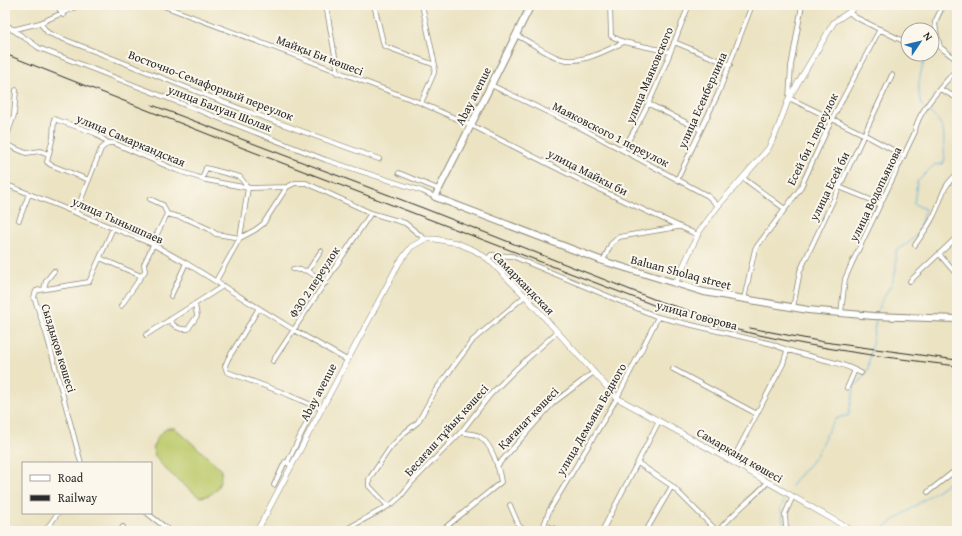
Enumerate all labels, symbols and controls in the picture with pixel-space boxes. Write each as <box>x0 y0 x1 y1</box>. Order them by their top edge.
north arrow <box>900 22 940 62</box>
street label: улица Маяковского <box>621 24 677 127</box>
text: N <box>920 29 937 44</box>
street label: Майқы Би көшесі <box>274 31 367 80</box>
street label: Восточно-Семафорный переулок <box>126 46 297 125</box>
street label: улица Есенберлина <box>673 49 731 152</box>
street label: Abay avenue <box>451 64 495 128</box>
street label: улица Балуан Шолак <box>165 80 275 136</box>
street label: Есей би 1 переулок <box>782 89 842 188</box>
street label: Маяковского 1 переулок <box>550 97 673 171</box>
street label: улица Самаркандская <box>73 109 188 171</box>
street label: улица Водопьянова <box>844 143 906 245</box>
street label: улица Майкы би <box>544 144 631 200</box>
street label: улица Есей би <box>804 149 853 224</box>
street label: улица Тынышпаев <box>69 192 167 248</box>
street label: ФЗО 2 переулок <box>285 242 344 321</box>
street label: Самаркандская <box>489 248 559 318</box>
street label: Baluan Sholaq street <box>629 250 734 294</box>
street label: улица Говорова <box>654 296 740 334</box>
street label: Сыздықов көшесі <box>37 302 81 395</box>
street label: Abay avenue <box>296 360 341 424</box>
street label: улица Демьяна Бедного <box>551 360 630 479</box>
street label: Бесағаш тұйық көшесі <box>400 380 492 480</box>
street label: Қағанат көшесі <box>494 383 563 453</box>
street label: Самарқанд көшесі <box>694 423 787 487</box>
legend <box>22 462 152 514</box>
text: Road <box>58 469 84 486</box>
text: Railway <box>58 489 97 506</box>

